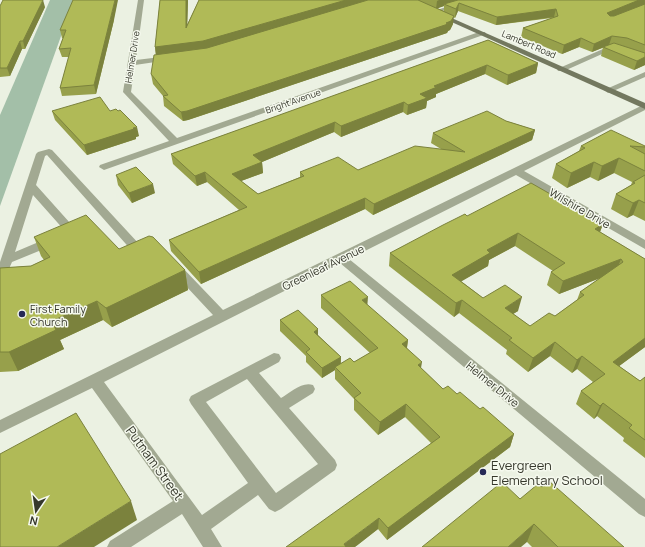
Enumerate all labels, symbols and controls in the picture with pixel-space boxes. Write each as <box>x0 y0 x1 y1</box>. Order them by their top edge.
street label: Lambert Road <box>500 27 558 61</box>
street label: Helmer Drive <box>121 30 143 84</box>
street label: Bright Avenue <box>264 85 322 117</box>
street label: Wilshire Drive <box>547 184 614 232</box>
street label: Greenleaf Avenue <box>279 240 367 293</box>
place label: First Family Church <box>30 301 86 329</box>
marker: First Family Church <box>17 309 27 319</box>
street label: Helmer Drive <box>463 358 523 410</box>
street label: Putnam Street <box>122 422 188 504</box>
place label: Evergreen Elementary School <box>491 456 603 489</box>
marker: Evergreen Elementary School <box>478 467 488 477</box>
north arrow <box>16 491 56 531</box>
text: N <box>28 513 39 529</box>

